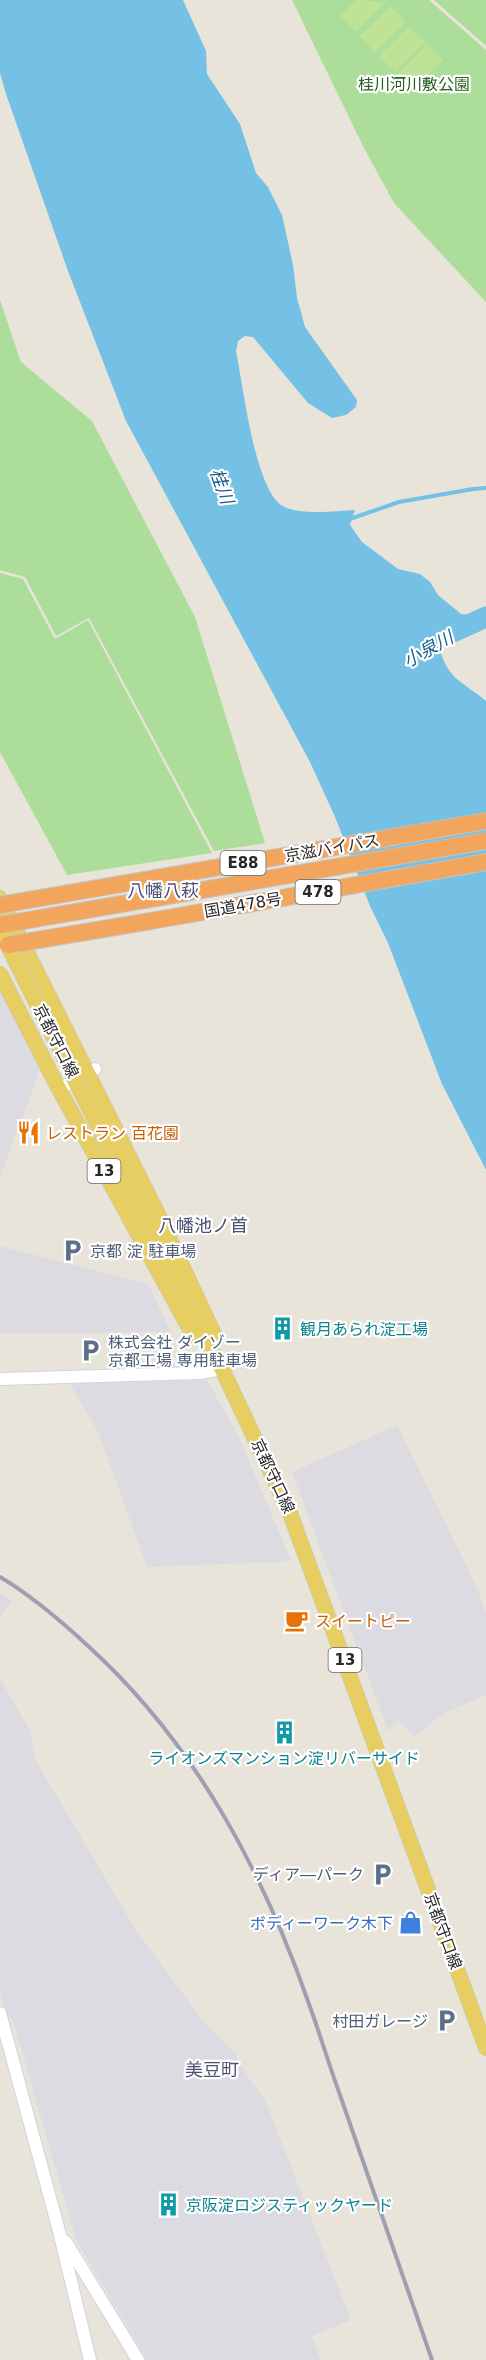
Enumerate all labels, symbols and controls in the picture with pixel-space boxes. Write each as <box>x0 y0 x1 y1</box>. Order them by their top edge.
park label: 桂川河川敷公園 <box>358 75 470 94</box>
water label: 桂川 <box>206 465 239 508</box>
water label: 小泉川 <box>399 626 458 671</box>
street label: 京滋バイパス <box>283 830 381 866</box>
road number: E88 <box>220 851 266 875</box>
district label: 八幡八萩 <box>127 880 199 901</box>
road number: 478 <box>296 880 340 904</box>
street label: 国道478号 <box>203 889 283 921</box>
street label: 京都守口線 <box>29 1001 83 1081</box>
restaurant icon: レストラン 百花園 <box>15 1120 41 1146</box>
place label: レストラン 百花園 <box>46 1124 179 1143</box>
road number: 13 <box>88 1159 120 1183</box>
district label: 八幡池ノ首 <box>158 1215 248 1236</box>
parking icon: 京都 淀 駐車場 <box>59 1238 85 1264</box>
place label: 京都 淀 駐車場 <box>90 1242 196 1261</box>
building icon: 観月あられ淀工場 <box>269 1316 295 1342</box>
place label: 観月あられ淀工場 <box>300 1320 428 1339</box>
place label: 株式会社 ダイゾー 京都工場 専用駐車場 <box>108 1333 257 1370</box>
parking icon: 株式会社 ダイゾー 京都工場 専用駐車場 <box>77 1338 103 1364</box>
street label: 京都守口線 <box>247 1436 299 1516</box>
cafe icon: スイートピー <box>284 1608 310 1634</box>
place label: スイートピー <box>315 1612 411 1631</box>
road number: 13 <box>328 1648 362 1672</box>
building icon: ライオンズマンション淀リバーサイド <box>271 1720 297 1746</box>
place label: ライオンズマンション淀リバーサイド <box>148 1749 420 1768</box>
parking icon: ディア―パーク <box>369 1861 395 1887</box>
place label: ディア―パーク <box>253 1865 364 1884</box>
street label: 京都守口線 <box>420 1890 466 1972</box>
shop icon: ボディーワーク木下 <box>398 1910 424 1936</box>
place label: ボディーワーク木下 <box>250 1914 393 1933</box>
parking icon: 村田ガレージ <box>433 2008 459 2034</box>
place label: 村田ガレージ <box>332 2012 428 2031</box>
district label: 美豆町 <box>185 2059 239 2080</box>
building icon: 京阪淀ロジスティックヤード <box>155 2192 181 2218</box>
place label: 京阪淀ロジスティックヤード <box>186 2196 393 2215</box>

